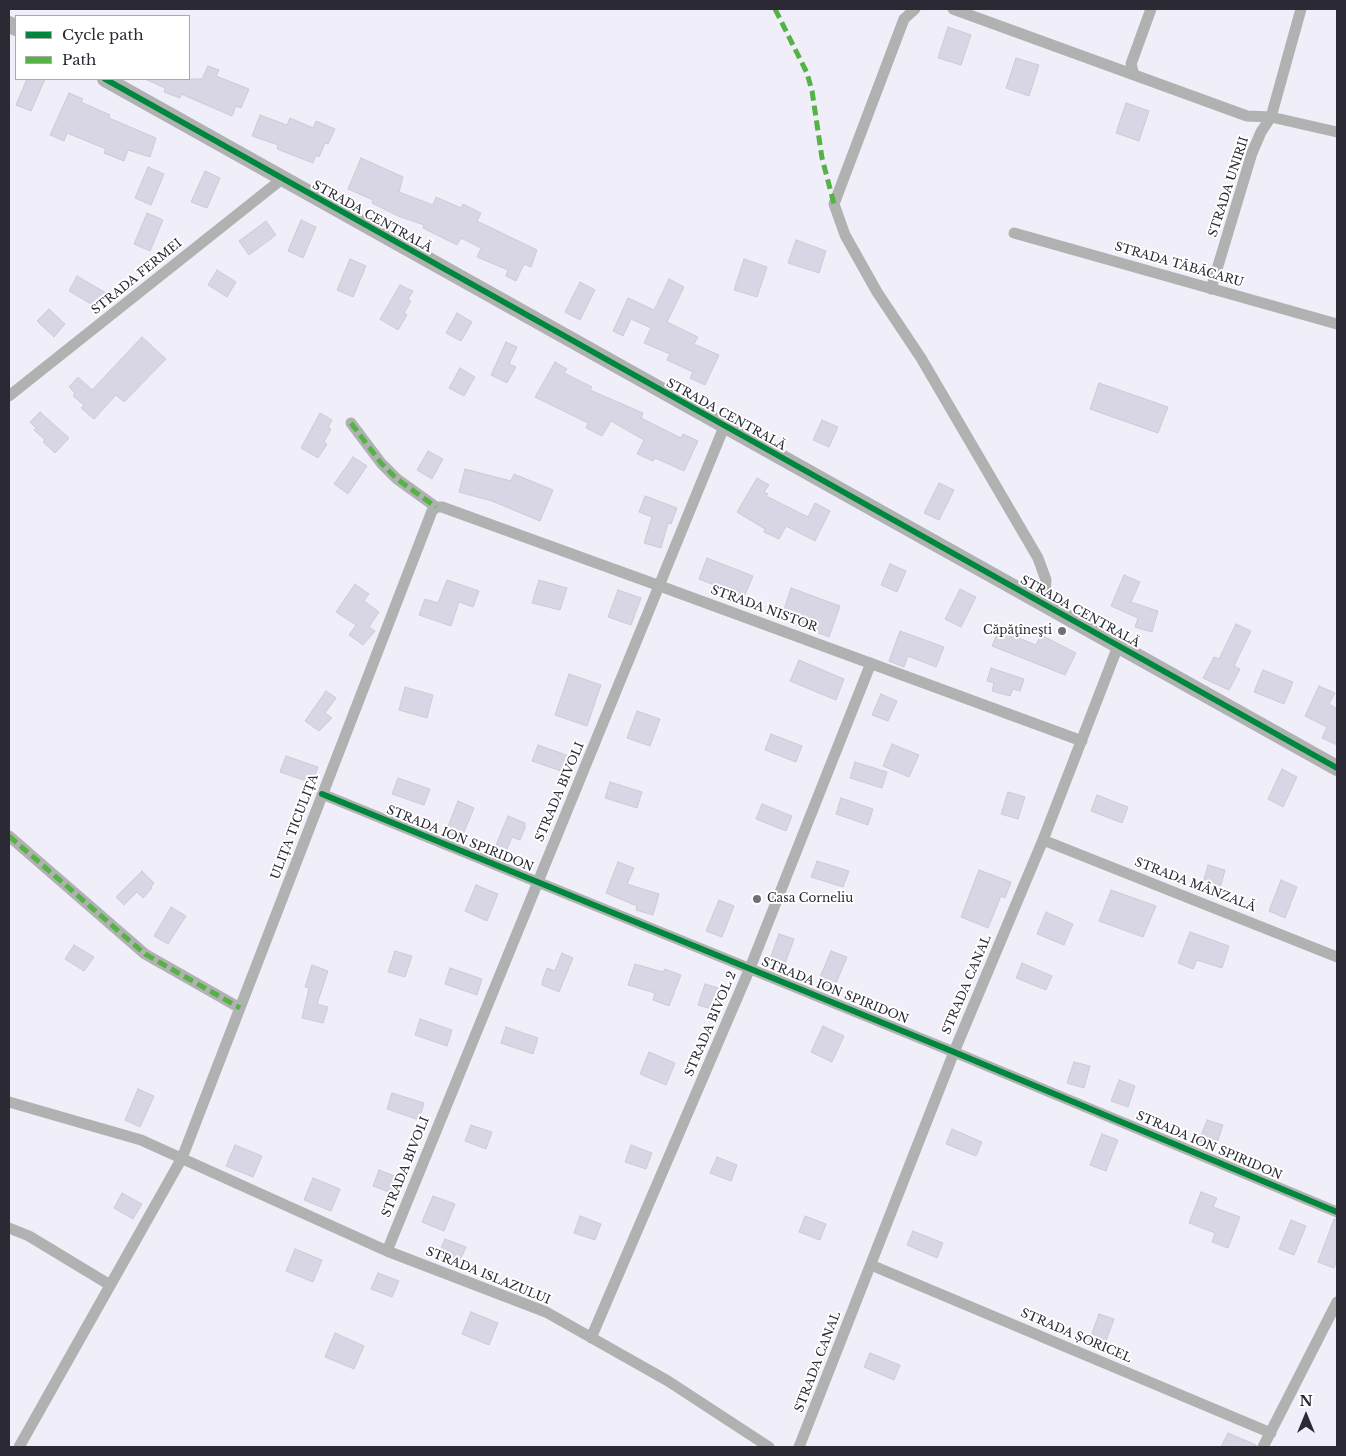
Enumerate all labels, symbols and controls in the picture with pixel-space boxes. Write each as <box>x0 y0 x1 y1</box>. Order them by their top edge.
legend <box>15 15 190 80</box>
text: Cycle path <box>62 25 144 44</box>
text: Path <box>62 50 96 69</box>
street label: STRADA UNIRII <box>1206 135 1252 239</box>
street label: STRADA CENTRALĂ <box>310 178 434 256</box>
street label: STRADA FERMEI <box>89 236 185 318</box>
street label: STRADA TĂBĂCARU <box>1113 240 1245 290</box>
street label: STRADA CENTRALĂ <box>664 376 788 454</box>
street label: STRADA CENTRALĂ <box>1018 573 1142 651</box>
street label: STRADA NISTOR <box>709 583 819 635</box>
place label: Căpăţîneşti <box>983 624 1052 638</box>
marker: Căpăţîneşti <box>1056 625 1068 637</box>
street label: STRADA BIVOLI <box>532 740 588 844</box>
street label: ULIȚA TICULIȚA <box>268 772 322 882</box>
street label: STRADA ION SPIRIDON <box>384 803 536 875</box>
street label: STRADA MÂNZALĂ <box>1132 855 1258 915</box>
place label: Casa Corneliu <box>767 892 853 906</box>
marker: Casa Corneliu <box>751 893 763 905</box>
street label: STRADA CANAL <box>940 933 994 1037</box>
street label: STRADA ION SPIRIDON <box>759 955 911 1027</box>
street label: STRADA BIVOL 2 <box>682 969 740 1079</box>
street label: STRADA ION SPIRIDON <box>1134 1109 1284 1183</box>
street label: STRADA BIVOLI <box>379 1115 433 1219</box>
street label: STRADA ISLAZULUI <box>424 1244 552 1308</box>
street label: STRADA ȘORICEL <box>1018 1306 1134 1366</box>
street label: STRADA CANAL <box>792 1310 844 1414</box>
north arrow <box>1281 1391 1331 1441</box>
text: N <box>1299 1392 1313 1410</box>

